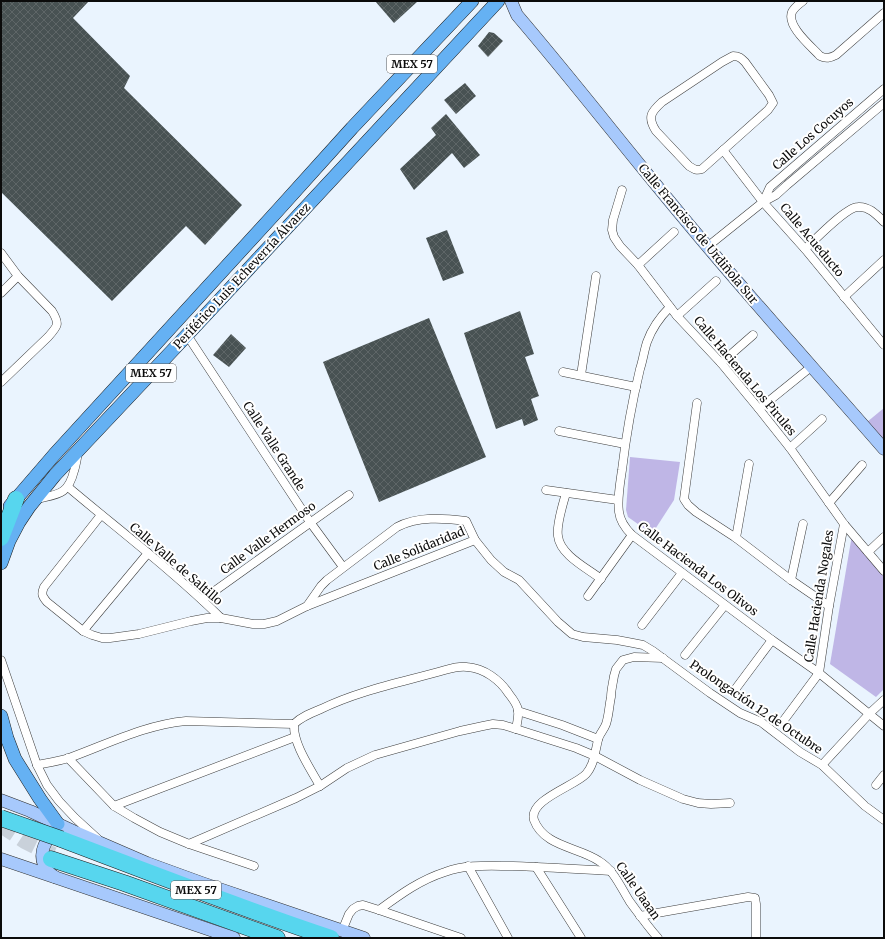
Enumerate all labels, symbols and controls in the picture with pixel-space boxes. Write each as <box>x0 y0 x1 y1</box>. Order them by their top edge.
road number: MEX 57 <box>387 55 437 73</box>
street label: Calle Los Cocuyos <box>769 94 856 173</box>
street label: Calle Francisco de Urdiñola Sur <box>635 161 762 307</box>
street label: Periférico Luis Echeverría Álvarez <box>170 199 314 352</box>
street label: Calle Acueducto <box>777 200 848 280</box>
street label: Calle Hacienda Los Pirules <box>691 313 800 439</box>
road number: MEX 57 <box>126 364 176 382</box>
street label: Calle Valle Grande <box>240 398 309 493</box>
street label: Calle Valle Hermoso <box>217 498 318 577</box>
street label: Calle Valle de Saltillo <box>127 519 226 608</box>
street label: Calle Hacienda Los Olivos <box>635 519 761 619</box>
street label: Calle Solidaridad <box>371 523 466 574</box>
street label: Calle Hacienda Nogales <box>801 529 836 663</box>
street label: Prolongación 12 de Octubre <box>687 657 825 757</box>
street label: Calle Uaaan <box>613 859 664 923</box>
road number: MEX 57 <box>171 881 221 899</box>

